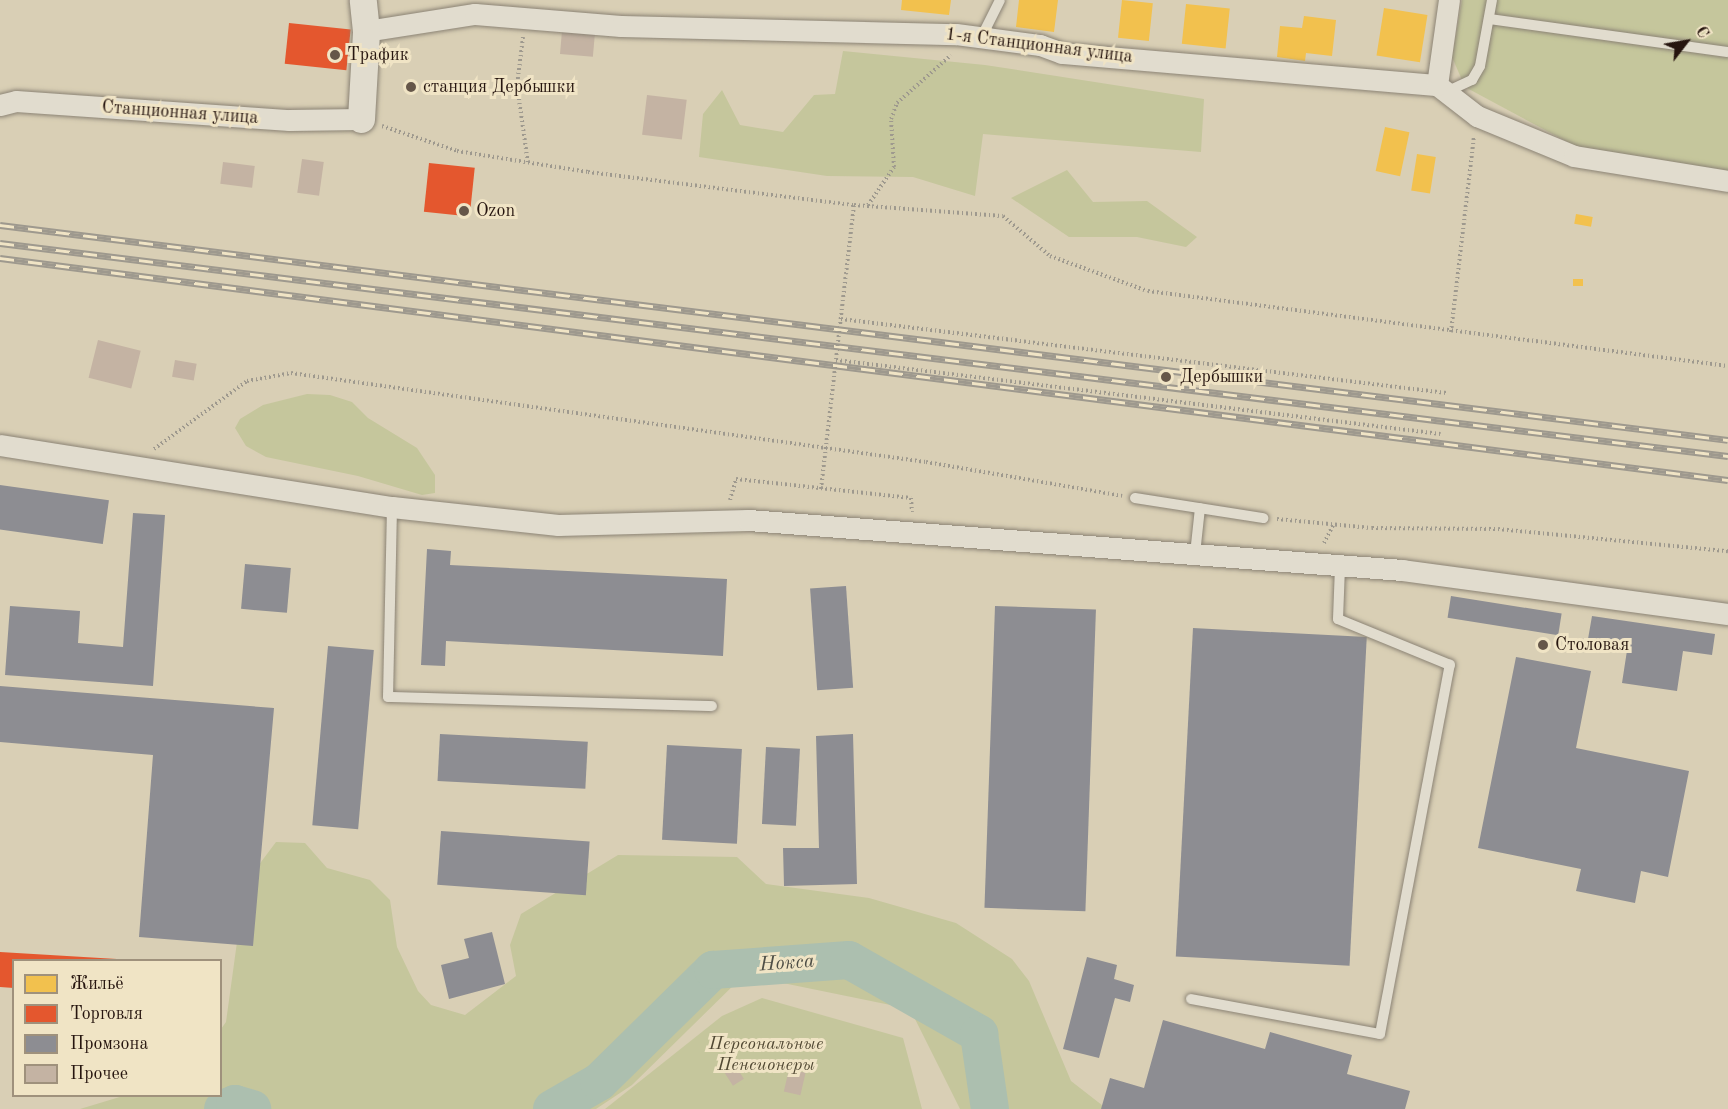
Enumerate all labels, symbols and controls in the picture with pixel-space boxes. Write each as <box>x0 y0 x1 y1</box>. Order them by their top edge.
north arrow <box>1656 12 1716 72</box>
street label: 1-я Станционная улица <box>944 24 1134 68</box>
text: С <box>1692 24 1711 41</box>
place label: Трафик <box>347 44 409 66</box>
marker: Трафик <box>328 48 342 62</box>
place label: станция Дербышки <box>423 76 575 98</box>
marker: станция Дербышки <box>404 80 418 94</box>
street label: Станционная улица <box>101 97 259 129</box>
place label: Ozon <box>476 200 515 222</box>
marker: Ozon <box>457 204 471 218</box>
place label: Дербышки <box>1180 366 1263 388</box>
marker: Дербышки <box>1157 368 1175 386</box>
place label: Столовая <box>1555 634 1629 656</box>
marker: Столовая <box>1536 638 1550 652</box>
water label: Нокса <box>759 950 815 978</box>
legend <box>12 959 222 1097</box>
text: Жильё <box>70 975 124 993</box>
text: Торговля <box>70 1005 143 1023</box>
park label: Персональные Пенсионеры <box>709 1034 823 1076</box>
text: Промзона <box>70 1035 148 1053</box>
text: Прочее <box>70 1065 128 1083</box>

